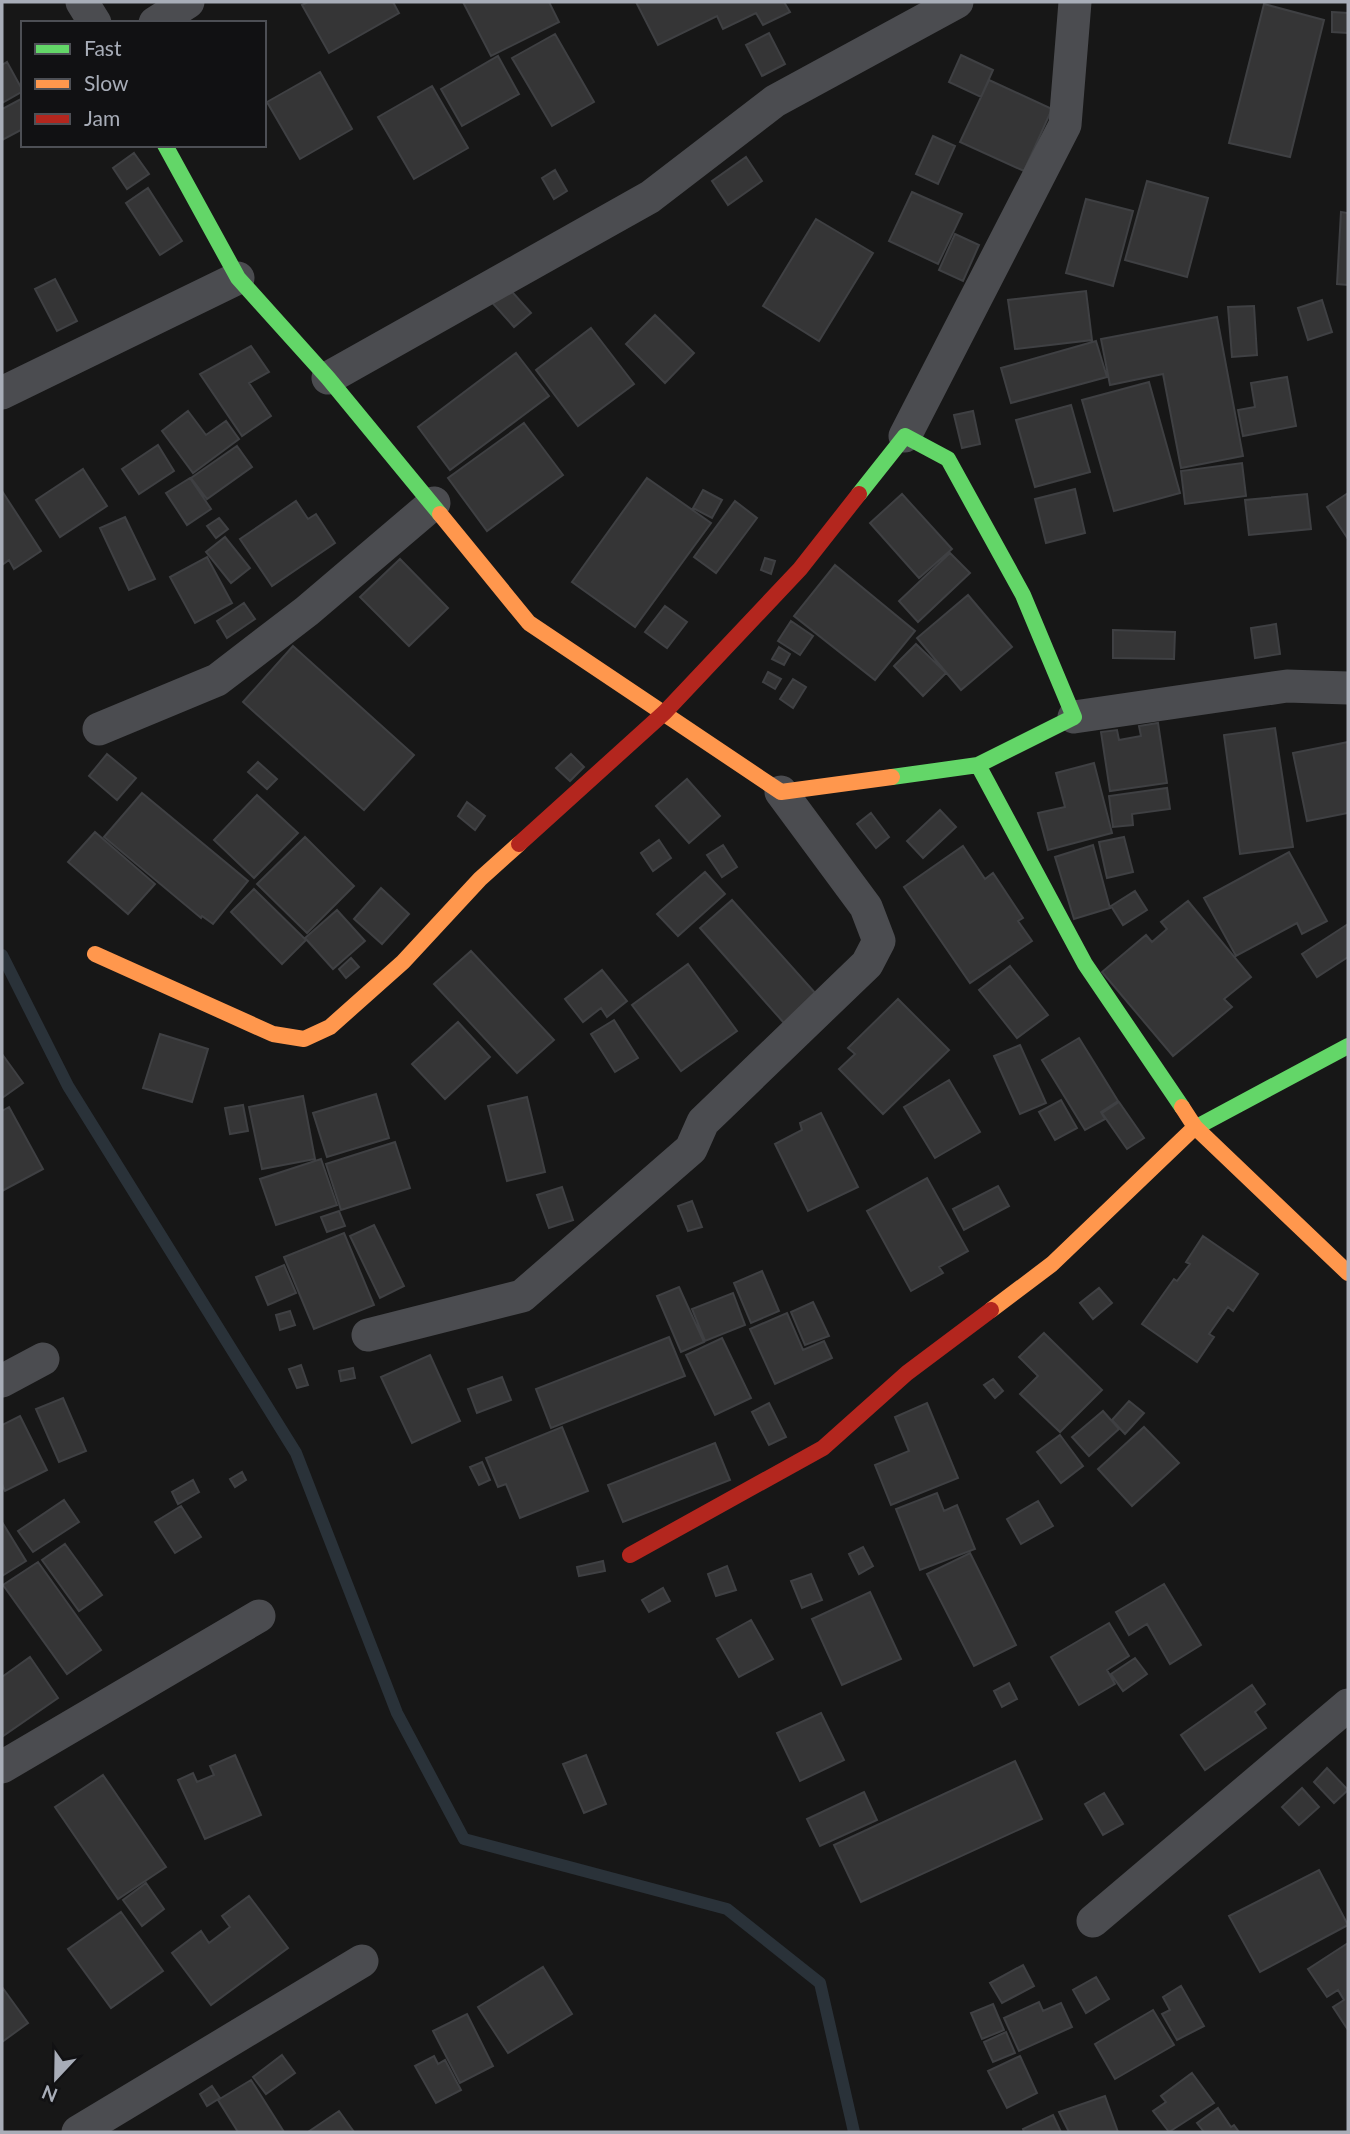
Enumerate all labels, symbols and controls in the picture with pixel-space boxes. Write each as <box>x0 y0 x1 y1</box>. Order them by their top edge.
legend <box>21 21 266 147</box>
text: Fast <box>84 35 122 60</box>
text: Slow <box>84 70 129 95</box>
text: Jam <box>84 105 120 130</box>
north arrow <box>21 2043 91 2113</box>
text: N <box>38 2081 61 2108</box>

